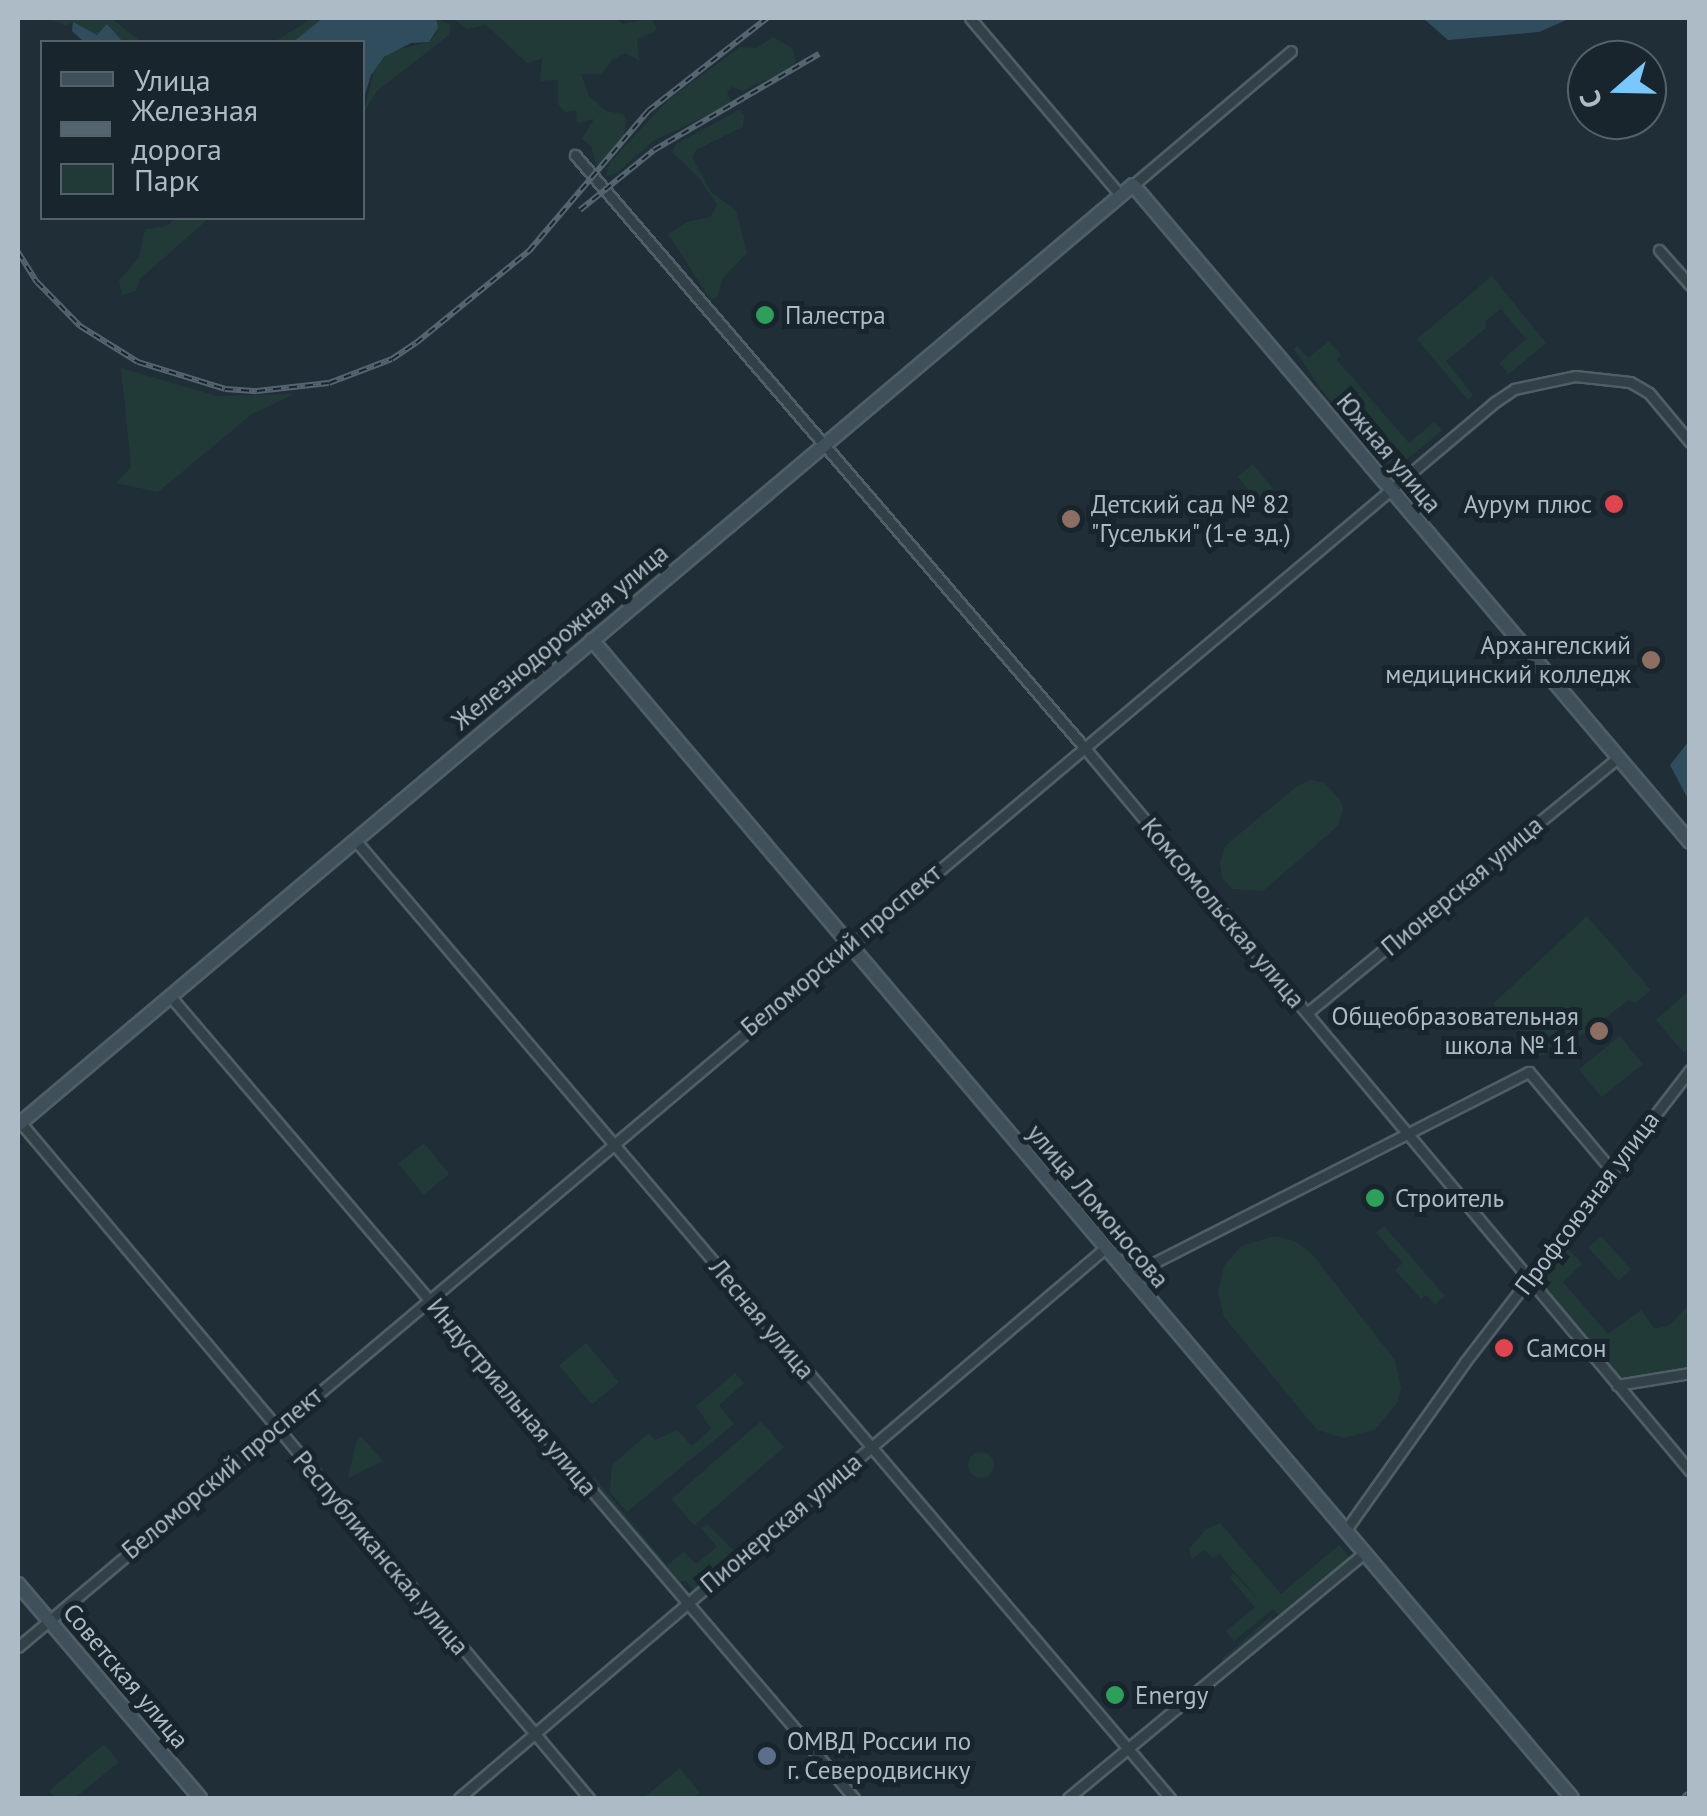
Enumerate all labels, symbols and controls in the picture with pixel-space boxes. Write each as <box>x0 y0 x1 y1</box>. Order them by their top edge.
legend <box>40 40 365 220</box>
north arrow <box>1567 40 1667 140</box>
text: Улица <box>134 60 211 99</box>
text: С <box>1570 86 1610 113</box>
text: Железная дорога <box>131 90 258 168</box>
text: Парк <box>134 160 199 199</box>
place label: Палестра <box>785 300 886 330</box>
marker: Палестра <box>754 304 776 326</box>
street label: Южная улица <box>1330 387 1448 519</box>
place label: Аурум плюс <box>1464 489 1592 519</box>
place label: Детский сад № 82 "Гусельки" (1-е зд.) <box>1091 490 1293 549</box>
marker: Аурум плюс <box>1601 491 1627 517</box>
marker: Детский сад № 82 "Гусельки" (1-е зд.) <box>1060 508 1082 530</box>
street label: Железнодорожная улица <box>446 538 674 736</box>
place label: Архангелский медицинский колледж <box>1385 631 1631 690</box>
marker: Архангелский медицинский колледж <box>1640 649 1662 671</box>
street label: Пионерская улица <box>1375 810 1549 962</box>
street label: Комсомольская улица <box>1135 812 1311 1014</box>
street label: Беломорский проспект <box>735 858 947 1042</box>
place label: Общеобразовательная школа № 11 <box>1332 1002 1579 1061</box>
marker: Общеобразовательная школа № 11 <box>1588 1020 1610 1042</box>
street label: Профсоюзная улица <box>1508 1105 1666 1301</box>
street label: улица Ломоносова <box>1021 1118 1175 1294</box>
place label: Строитель <box>1395 1183 1504 1213</box>
marker: Строитель <box>1364 1187 1386 1209</box>
street label: Лесная улица <box>703 1253 821 1385</box>
street label: Индустриальная улица <box>421 1292 603 1502</box>
place label: Самсон <box>1526 1333 1606 1363</box>
marker: Самсон <box>1491 1335 1517 1361</box>
street label: Беломорский проспект <box>116 1381 328 1565</box>
street label: Республиканская улица <box>287 1445 475 1661</box>
street label: Пионерская улица <box>694 1447 868 1599</box>
street label: Советская улица <box>57 1598 195 1754</box>
place label: Energy <box>1135 1680 1208 1710</box>
marker: Energy <box>1104 1684 1126 1706</box>
place label: ОМВД России по г. Северодвиснку <box>787 1727 972 1786</box>
marker: ОМВД России по г. Северодвиснку <box>756 1745 778 1767</box>

